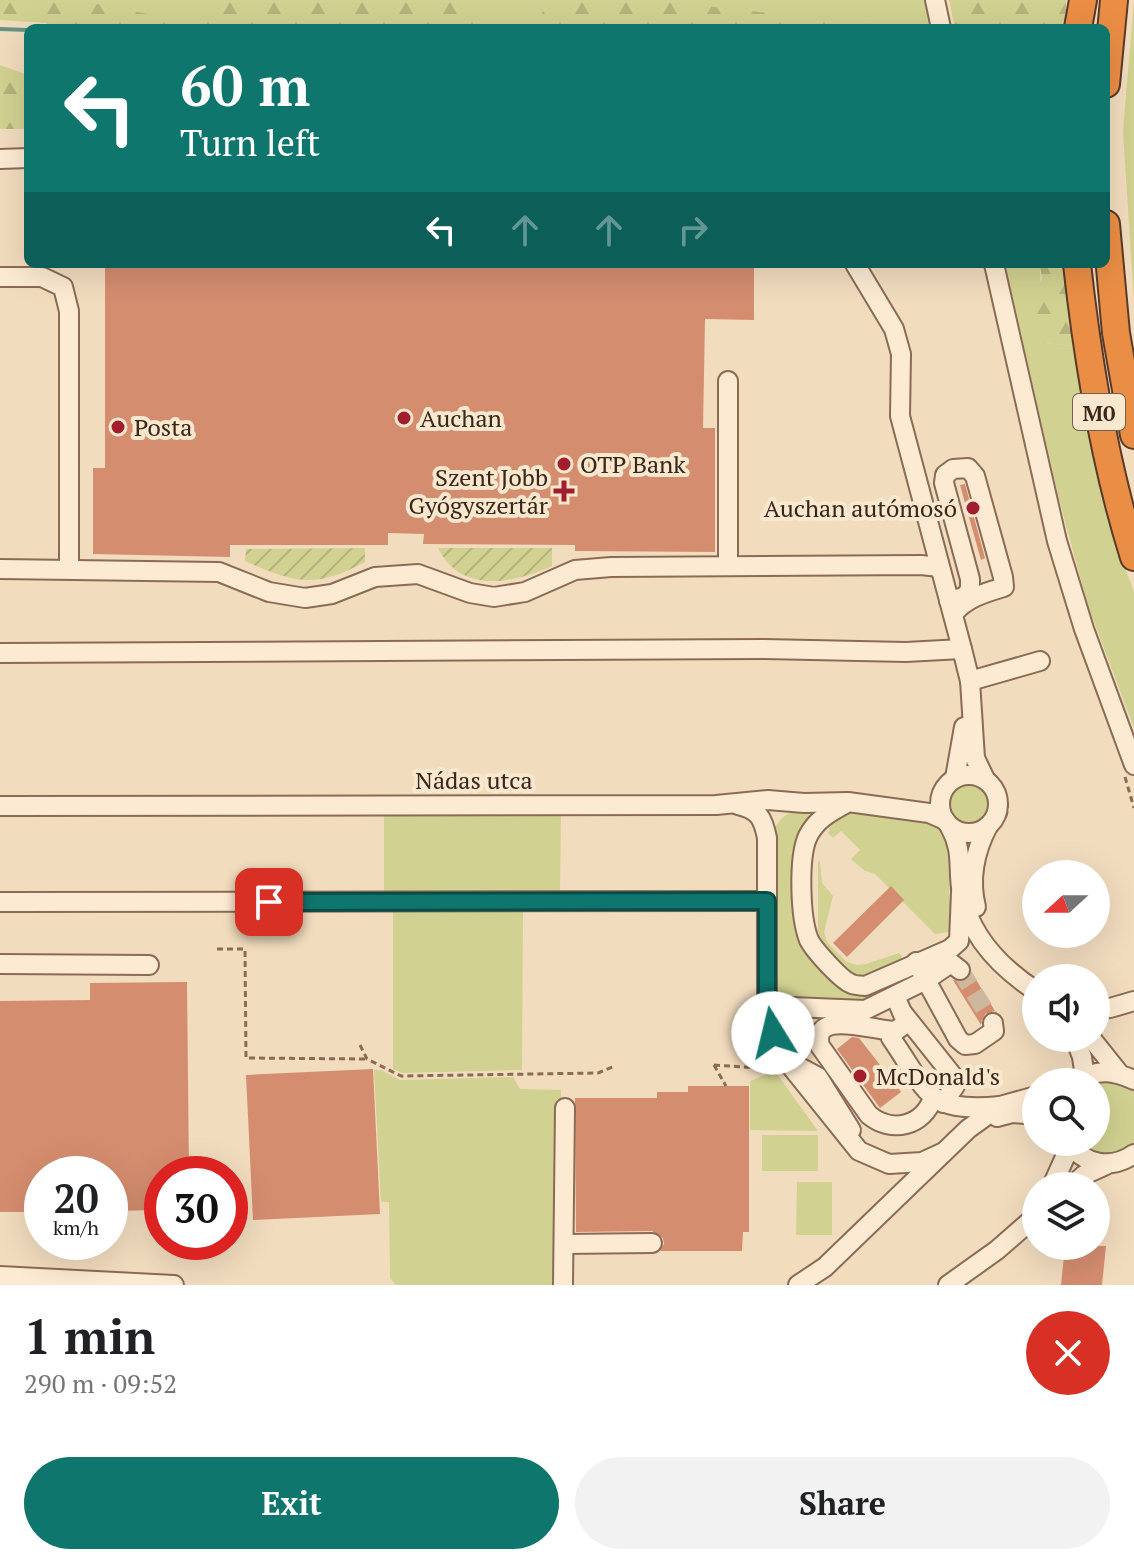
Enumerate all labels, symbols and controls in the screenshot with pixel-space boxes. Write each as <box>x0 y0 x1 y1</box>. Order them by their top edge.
text: 60 m <box>180 48 310 122</box>
icon: left <box>48 56 152 160</box>
text: Turn left <box>180 119 320 166</box>
icon: left <box>419 208 463 252</box>
icon: ahead <box>503 208 547 252</box>
icon: ahead <box>587 208 631 252</box>
icon: right <box>671 208 715 252</box>
road number: M0 <box>1073 394 1125 430</box>
place label: Auchan <box>420 402 502 434</box>
marker: Auchan <box>395 409 413 427</box>
place label: Posta <box>134 411 192 443</box>
marker: Posta <box>109 418 127 436</box>
place label: OTP Bank <box>580 448 686 480</box>
marker: OTP Bank <box>555 455 573 473</box>
place label: Szent Jobb Gyógyszertár <box>408 461 549 521</box>
marker: Szent Jobb Gyógyszertár <box>555 482 573 500</box>
place label: Auchan autómosó <box>764 492 957 524</box>
marker: Auchan autómosó <box>964 499 982 517</box>
street label: Nádas utca <box>415 764 533 796</box>
north arrow <box>1022 860 1110 948</box>
map controls <box>1022 860 1110 1260</box>
pin <box>235 868 303 936</box>
icon: arrive <box>247 880 291 924</box>
button: sound <box>1022 964 1110 1052</box>
position arrow <box>731 991 815 1075</box>
place label: McDonald's <box>876 1060 1000 1092</box>
marker: McDonald's <box>851 1067 869 1085</box>
button: search <box>1022 1068 1110 1156</box>
speed limit sign: 30 <box>144 1156 248 1260</box>
text: 20 <box>53 1171 99 1224</box>
button: layers <box>1022 1172 1110 1260</box>
text: km/h <box>53 1214 99 1241</box>
text: 1 min <box>24 1304 155 1368</box>
button: close <box>1026 1311 1110 1395</box>
text: 290 m · 09:52 <box>24 1366 177 1400</box>
button: Exit <box>24 1457 559 1549</box>
button: Share <box>575 1457 1110 1549</box>

